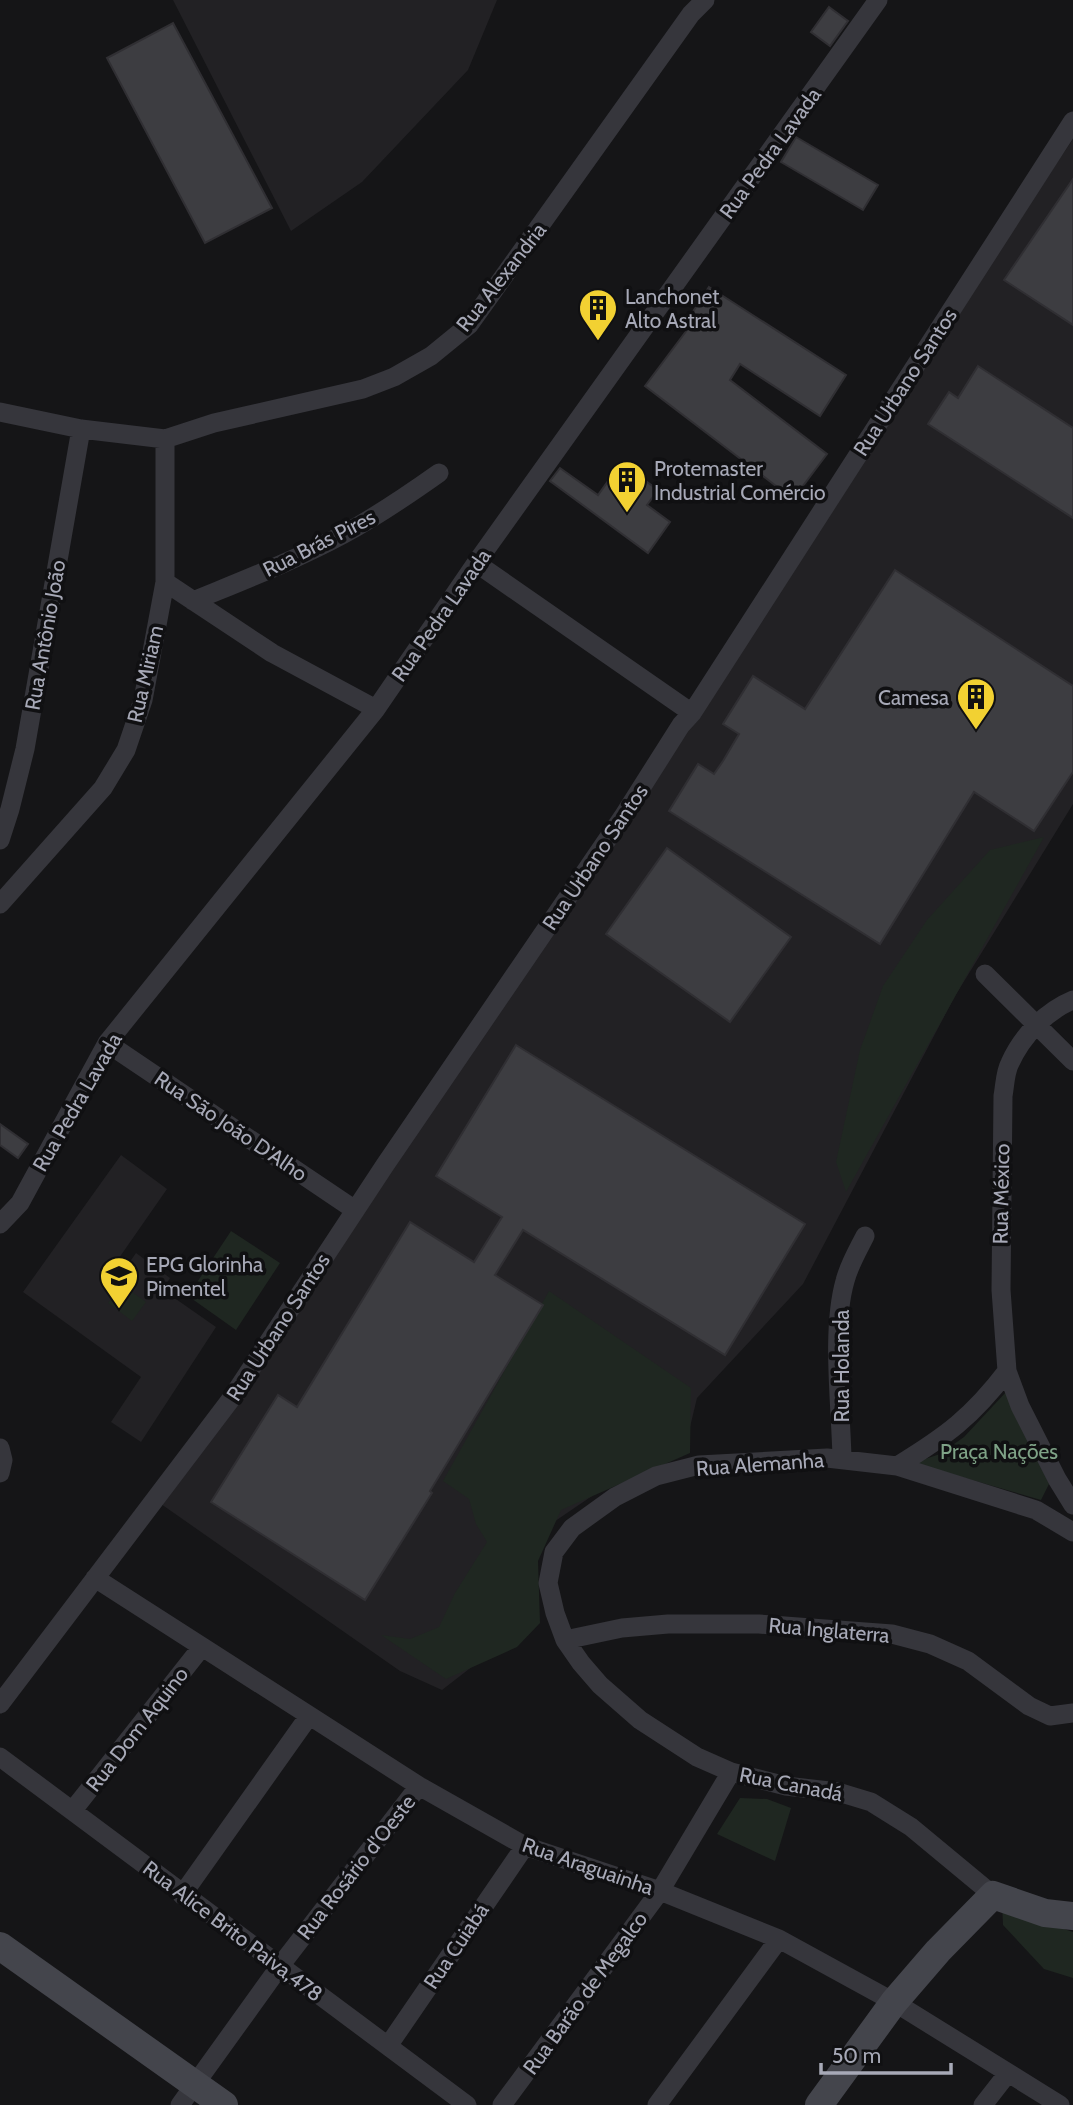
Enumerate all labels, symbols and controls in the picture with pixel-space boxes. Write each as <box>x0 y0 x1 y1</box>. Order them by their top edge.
street label: Rua Pedra Lavada <box>714 83 826 223</box>
street label: Rua Alexandria <box>451 218 551 336</box>
place label: Lanchonet Alto Astral <box>625 284 719 333</box>
building icon: Lanchonet Alto Astral <box>577 287 619 342</box>
street label: Rua Urbano Santos <box>848 303 962 460</box>
place label: Protemaster Industrial Comércio <box>654 456 825 505</box>
building icon: Protemaster Industrial Comércio <box>606 459 648 514</box>
street label: Rua Brás Pires <box>259 504 380 582</box>
street label: Rua Pedra Lavada <box>386 544 496 686</box>
street label: Rua Antônio João <box>19 558 71 712</box>
street label: Rua Miriam <box>122 623 168 725</box>
building icon: Camesa <box>955 676 997 731</box>
place label: Camesa <box>878 685 949 710</box>
street label: Rua Urbano Santos <box>537 779 653 935</box>
street label: Rua Pedra Lavada <box>27 1028 127 1176</box>
street label: Rua São João D'Alho <box>150 1066 312 1186</box>
street label: Rua México <box>988 1143 1014 1245</box>
street label: Rua Urbano Santos <box>221 1248 335 1405</box>
place label: EPG Glorinha Pimentel <box>146 1252 263 1301</box>
school or university icon: EPG Glorinha Pimentel <box>98 1255 140 1310</box>
street label: Rua Holanda <box>829 1310 854 1422</box>
park label: Praça Nações <box>940 1439 1058 1464</box>
street label: Rua Alemanha <box>695 1447 825 1481</box>
street label: Rua Inglaterra <box>767 1612 891 1648</box>
street label: Rua Dom Aquino <box>81 1662 193 1796</box>
street label: Rua Canadá <box>737 1762 845 1806</box>
street label: Rua Rosário d'Oeste <box>292 1790 420 1944</box>
street label: Rua Araguainha <box>519 1832 657 1900</box>
street label: Rua Alice Brito Paiva,478 <box>138 1855 328 2007</box>
street label: Rua Cuiabá <box>418 1898 494 1994</box>
street label: Rua Barão de Megalco <box>518 1907 652 2079</box>
scale bar <box>821 2032 950 2076</box>
text: 50 m <box>832 2043 881 2068</box>

